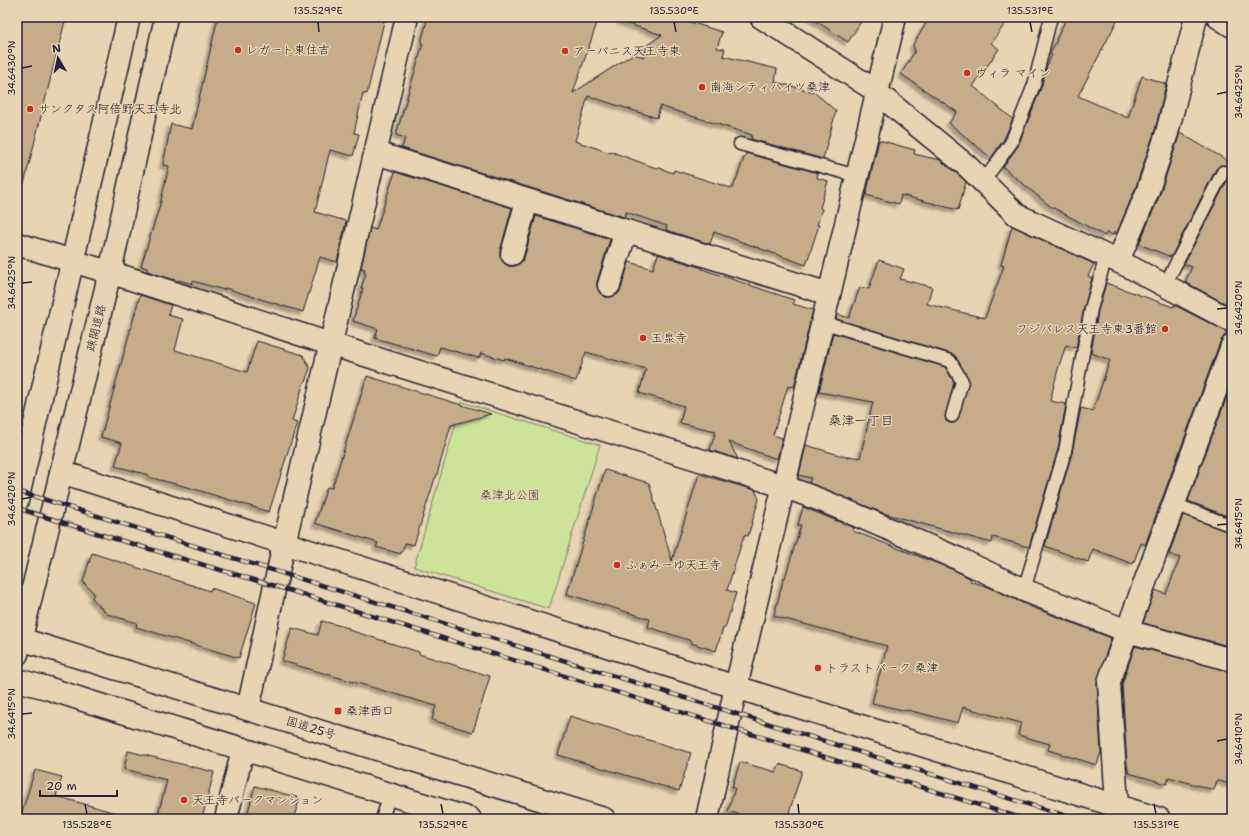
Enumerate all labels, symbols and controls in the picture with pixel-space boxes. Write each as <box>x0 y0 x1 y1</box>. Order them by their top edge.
text: 135.529°E <box>293 4 343 17</box>
text: 135.530°E <box>649 4 699 17</box>
text: 135.531°E <box>1007 4 1053 17</box>
north arrow <box>38 38 78 78</box>
text: N <box>51 40 62 57</box>
text: 34.6430°N <box>5 41 18 96</box>
place label: レガート東住吉 <box>246 42 330 58</box>
place label: アーバニス天王寺東 <box>573 43 681 59</box>
marker: レガート東住吉 <box>233 45 243 55</box>
marker: アーバニス天王寺東 <box>560 46 570 56</box>
place label: ヴィラ マイン <box>975 65 1051 81</box>
text: 34.6425°N <box>1232 65 1245 119</box>
marker: ヴィラ マイン <box>962 68 972 78</box>
place label: 南海シティハイツ桑津 <box>710 79 830 95</box>
marker: 南海シティハイツ桑津 <box>697 82 707 92</box>
place label: サンクタス阿倍野天王寺北 <box>38 101 182 117</box>
marker: サンクタス阿倍野天王寺北 <box>25 104 35 114</box>
text: 34.6425°N <box>5 256 18 310</box>
text: 34.6420°N <box>1232 281 1245 335</box>
street label: 疎開道路 <box>82 303 110 353</box>
place label: フジパレス天王寺東3番館 <box>1016 321 1157 337</box>
marker: フジパレス天王寺東3番館 <box>1160 324 1170 334</box>
place label: 玉泉寺 <box>651 330 687 346</box>
marker: 玉泉寺 <box>638 333 648 343</box>
district label: 桑津一丁目 <box>828 412 894 429</box>
text: 34.6420°N <box>5 472 18 526</box>
park label: 桑津北公園 <box>480 487 540 503</box>
text: 34.6415°N <box>1232 498 1245 550</box>
place label: ふぁみーゆ天王寺 <box>625 557 721 573</box>
marker: ふぁみーゆ天王寺 <box>612 560 622 570</box>
place label: トラストパーク 桑津 <box>826 660 939 676</box>
marker: トラストパーク 桑津 <box>813 663 823 673</box>
text: 34.6415°N <box>5 688 18 740</box>
place label: 桑津西口 <box>346 703 394 719</box>
marker: 桑津西口 <box>333 706 343 716</box>
street label: 国道25号 <box>284 713 338 743</box>
text: 34.6410°N <box>1232 713 1245 765</box>
scale bar <box>40 772 117 798</box>
text: 20 m <box>46 778 77 794</box>
place label: 天王寺パークマンション <box>192 792 324 808</box>
marker: 天王寺パークマンション <box>179 795 189 805</box>
text: 135.528°E <box>62 818 112 831</box>
text: 135.529°E <box>418 818 468 831</box>
text: 135.530°E <box>774 818 824 831</box>
text: 135.531°E <box>1133 818 1179 831</box>

